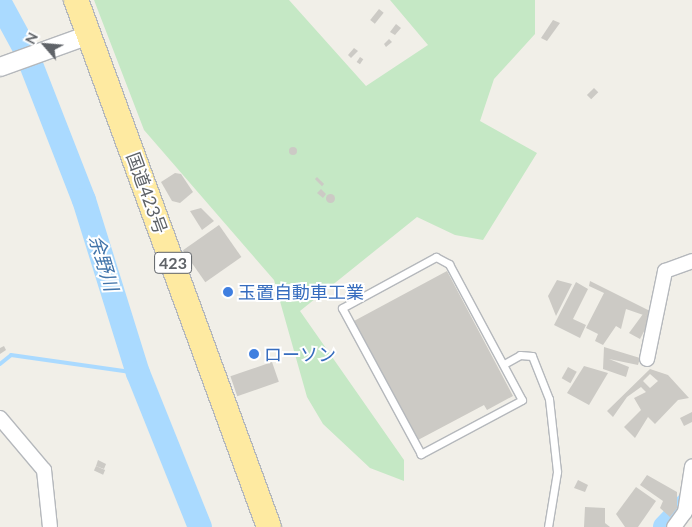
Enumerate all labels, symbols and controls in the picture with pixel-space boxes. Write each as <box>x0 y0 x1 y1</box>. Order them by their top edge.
north arrow <box>20 20 70 70</box>
text: N <box>21 29 41 47</box>
street label: 国道423号 <box>122 149 172 237</box>
water label: 余野川 <box>85 232 123 294</box>
road number: 423 <box>153 250 193 276</box>
place label: 玉置自動車工業 <box>238 281 364 303</box>
marker: 玉置自動車工業 <box>222 286 234 298</box>
place label: ローソン <box>264 343 336 365</box>
marker: ローソン <box>248 348 260 360</box>

